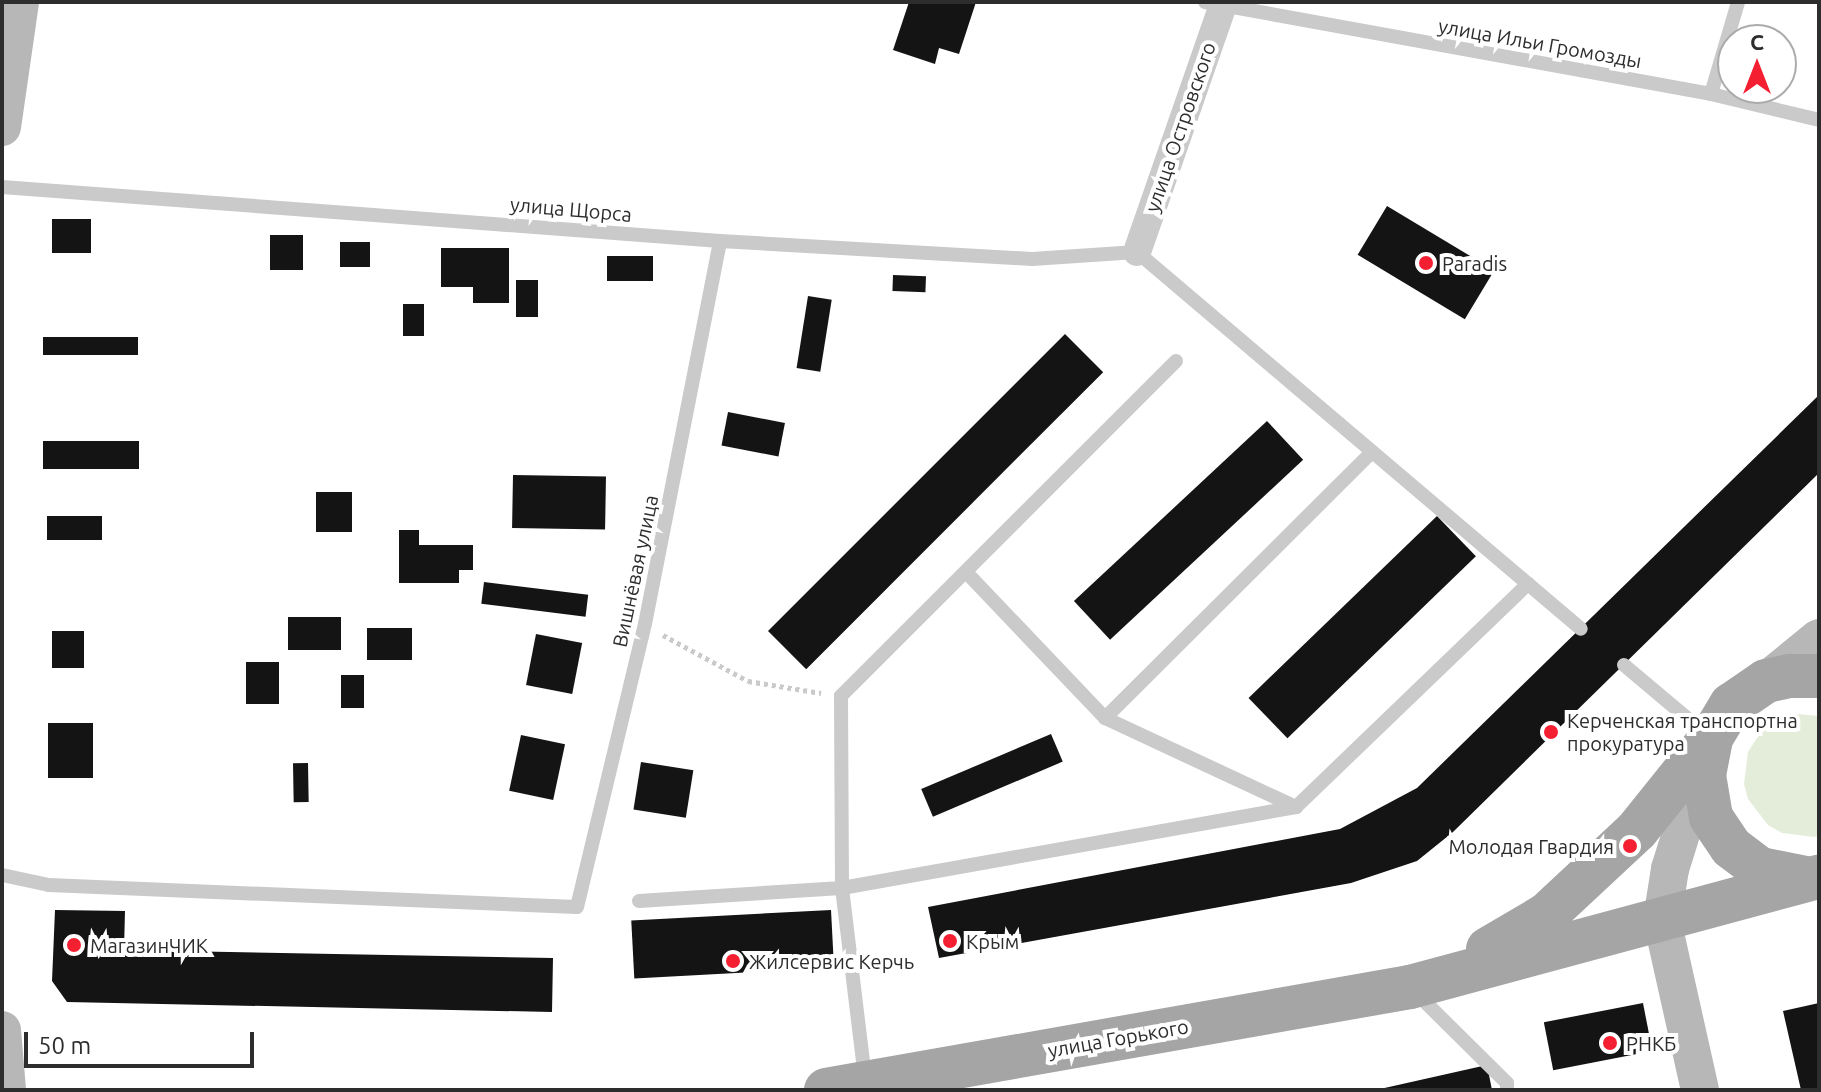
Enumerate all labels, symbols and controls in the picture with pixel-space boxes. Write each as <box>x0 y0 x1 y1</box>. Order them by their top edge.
street label: улица Ильи Громозды <box>1436 13 1644 73</box>
north arrow <box>1717 24 1797 104</box>
text: С <box>1750 29 1764 54</box>
street label: улица Островского <box>1140 39 1220 215</box>
street label: улица Щорса <box>509 192 633 226</box>
place label: Paradis <box>1442 251 1507 275</box>
marker: Paradis <box>1417 254 1435 272</box>
street label: Вишнёвая улица <box>607 493 663 649</box>
place label: Керченская транспортна прокуратура <box>1567 708 1798 755</box>
marker: Керченская транспортна прокуратура <box>1542 723 1560 741</box>
place label: Молодая Гвардия <box>1448 834 1614 858</box>
marker: Молодая Гвардия <box>1621 837 1639 855</box>
place label: Крым <box>966 929 1019 953</box>
marker: Крым <box>941 932 959 950</box>
place label: МагазинЧИК <box>90 933 208 957</box>
marker: МагазинЧИК <box>65 936 83 954</box>
place label: Жилсервис Керчь <box>749 949 914 973</box>
marker: Жилсервис Керчь <box>724 952 742 970</box>
street label: улица Горького <box>1046 1014 1190 1062</box>
scale bar <box>28 1016 258 1066</box>
place label: РНКБ <box>1626 1031 1676 1055</box>
text: 50 m <box>38 1032 91 1059</box>
marker: РНКБ <box>1601 1034 1619 1052</box>

